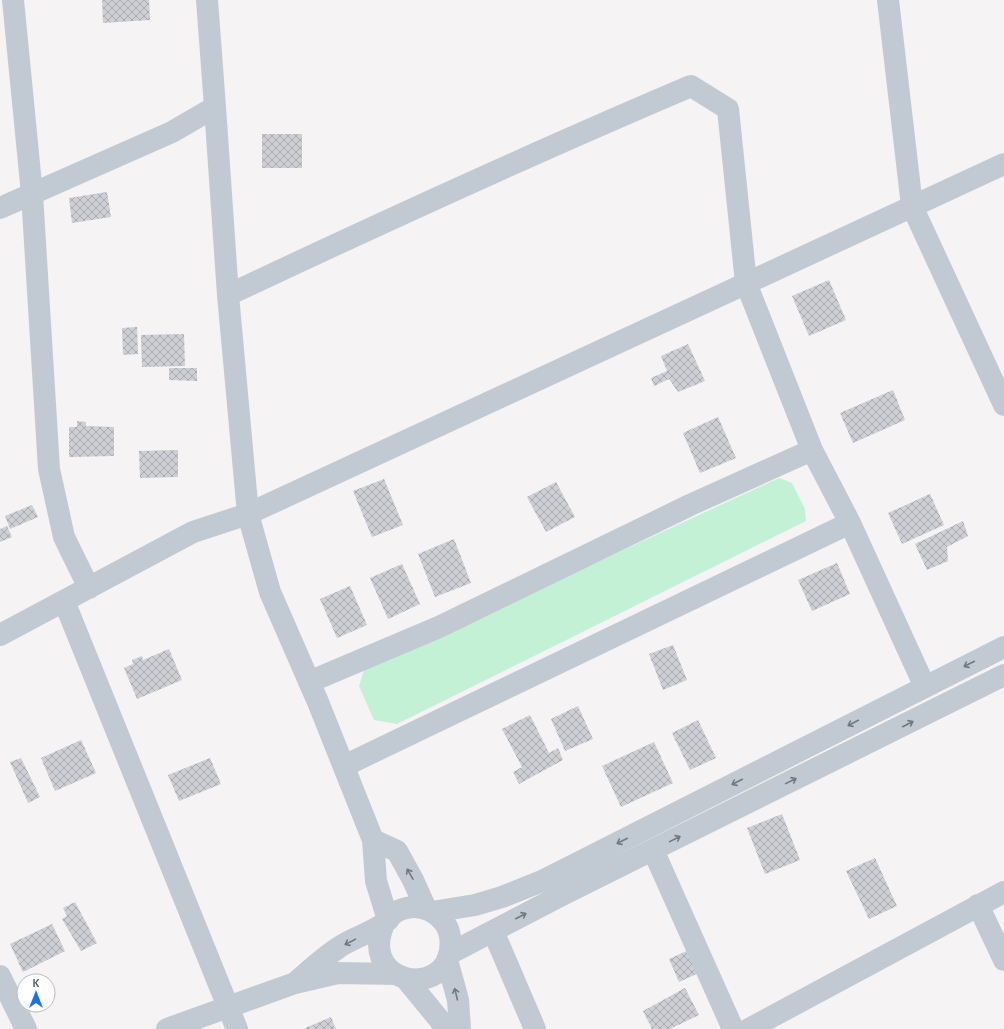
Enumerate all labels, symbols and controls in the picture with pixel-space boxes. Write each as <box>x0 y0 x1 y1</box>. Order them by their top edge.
one-way arrow <box>963 661 975 668</box>
one-way arrow <box>848 720 860 727</box>
one-way arrow <box>901 720 913 727</box>
one-way arrow <box>785 777 797 785</box>
one-way arrow <box>732 779 744 786</box>
one-way arrow <box>668 835 680 842</box>
one-way arrow <box>616 838 628 845</box>
one-way arrow <box>405 868 413 880</box>
one-way arrow <box>515 912 527 919</box>
one-way arrow <box>344 938 356 946</box>
north arrow <box>16 973 56 1013</box>
text: K <box>33 976 40 990</box>
one-way arrow <box>452 988 459 1001</box>

